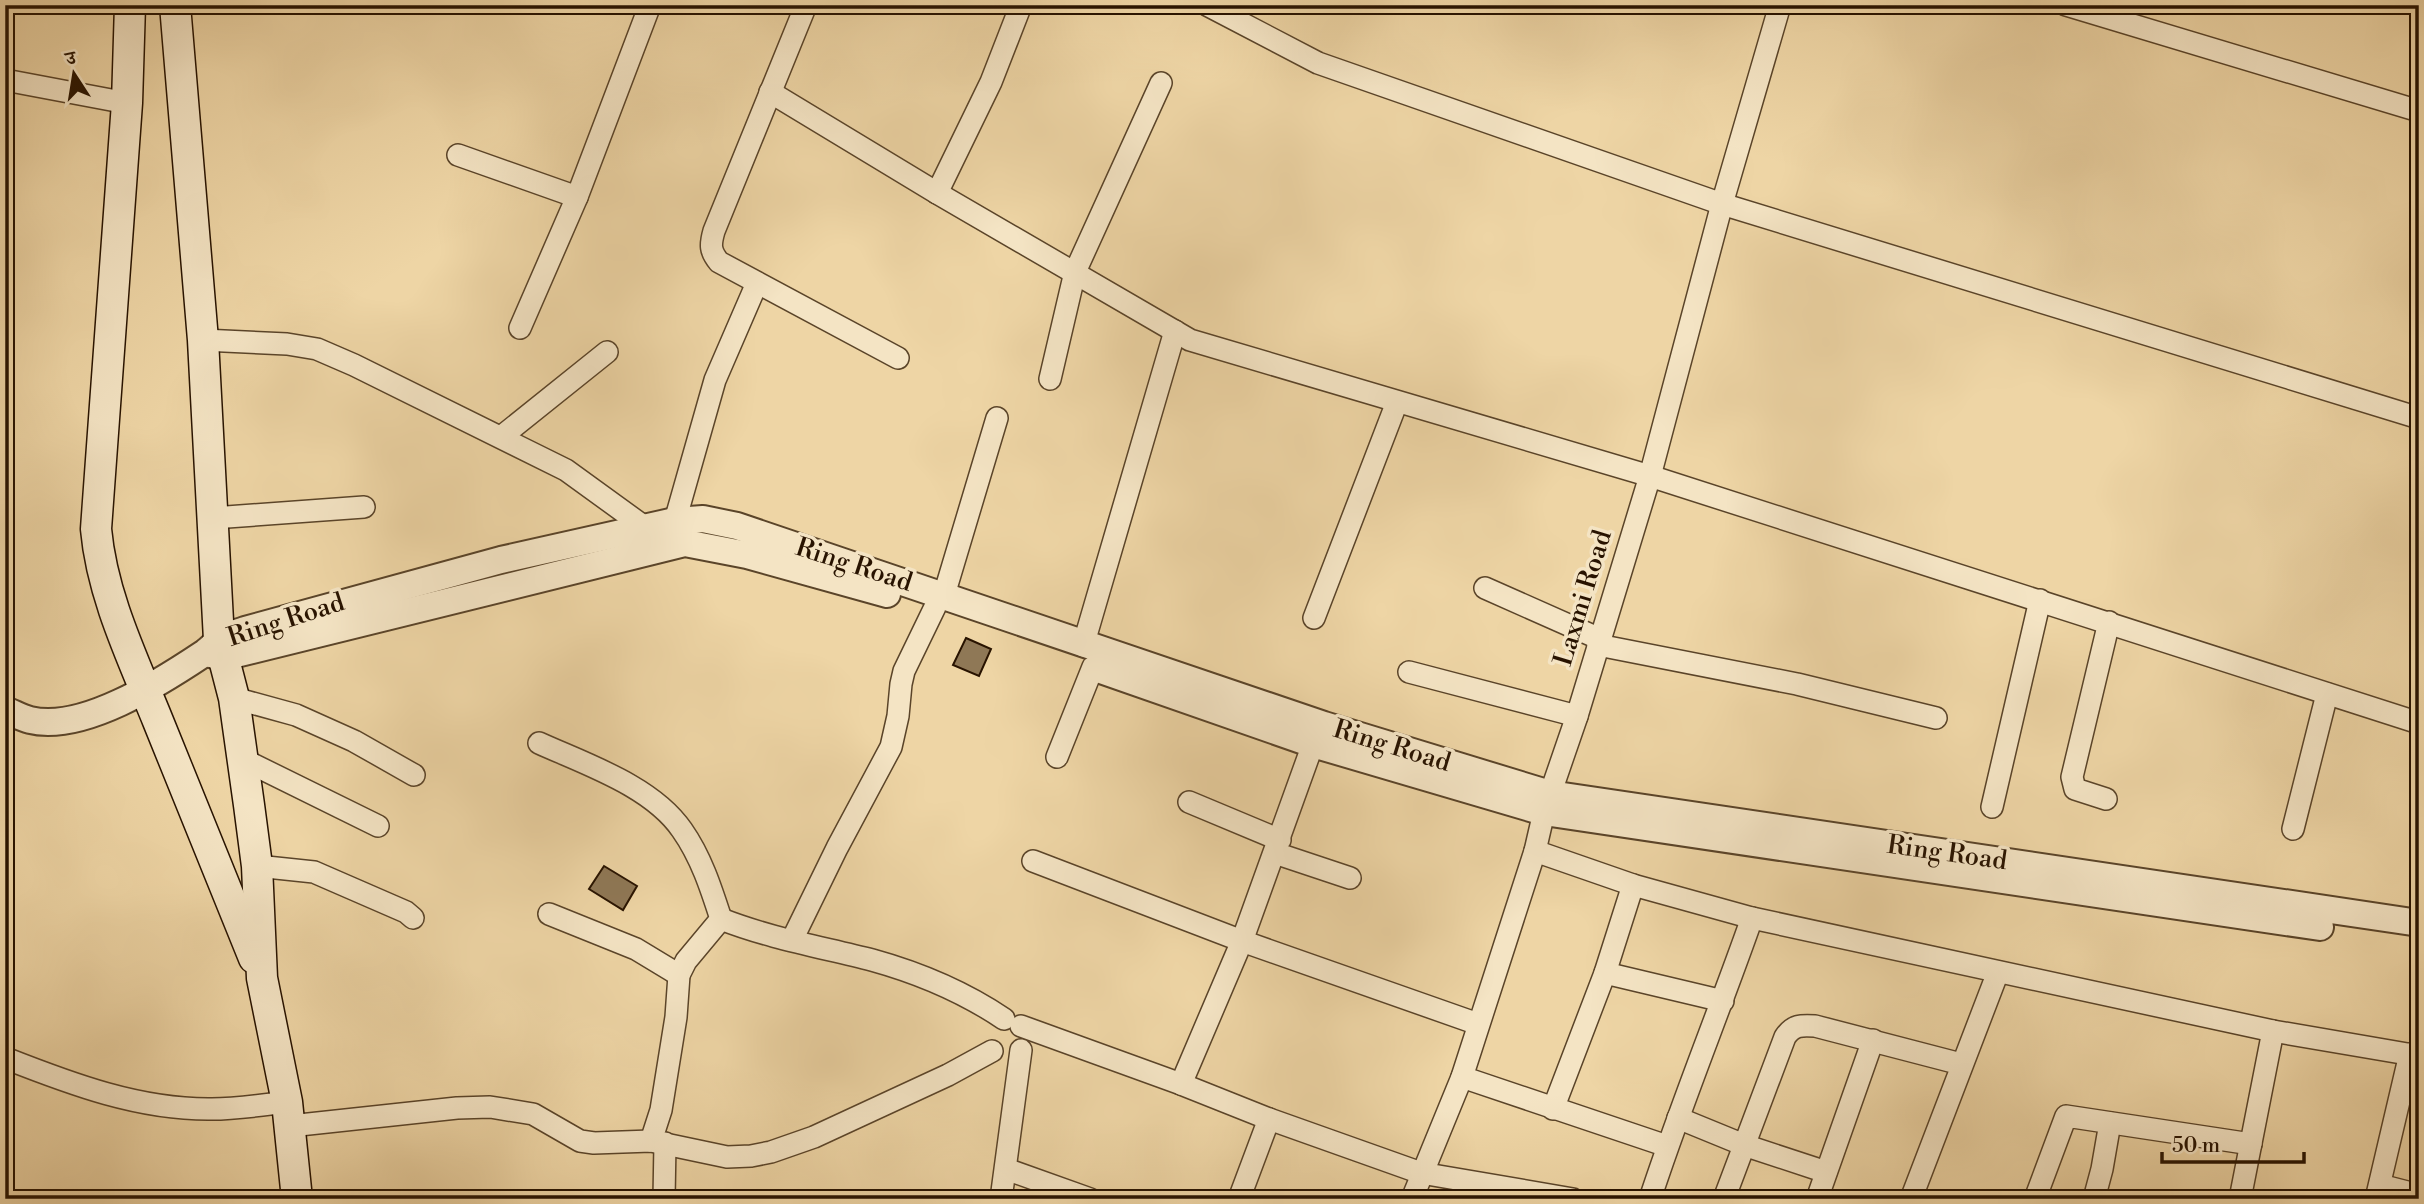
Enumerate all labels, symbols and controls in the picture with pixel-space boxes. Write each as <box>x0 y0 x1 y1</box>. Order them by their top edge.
north arrow <box>38 38 108 108</box>
text: उ <box>61 45 79 72</box>
street label: Laxmi Road <box>1547 526 1619 670</box>
street label: Ring Road <box>791 531 917 599</box>
street label: Ring Road <box>223 586 349 654</box>
street label: Ring Road <box>1329 713 1455 779</box>
street label: Ring Road <box>1885 829 2009 877</box>
scale bar <box>2162 1120 2303 1164</box>
text: 50 m <box>2172 1133 2220 1159</box>

